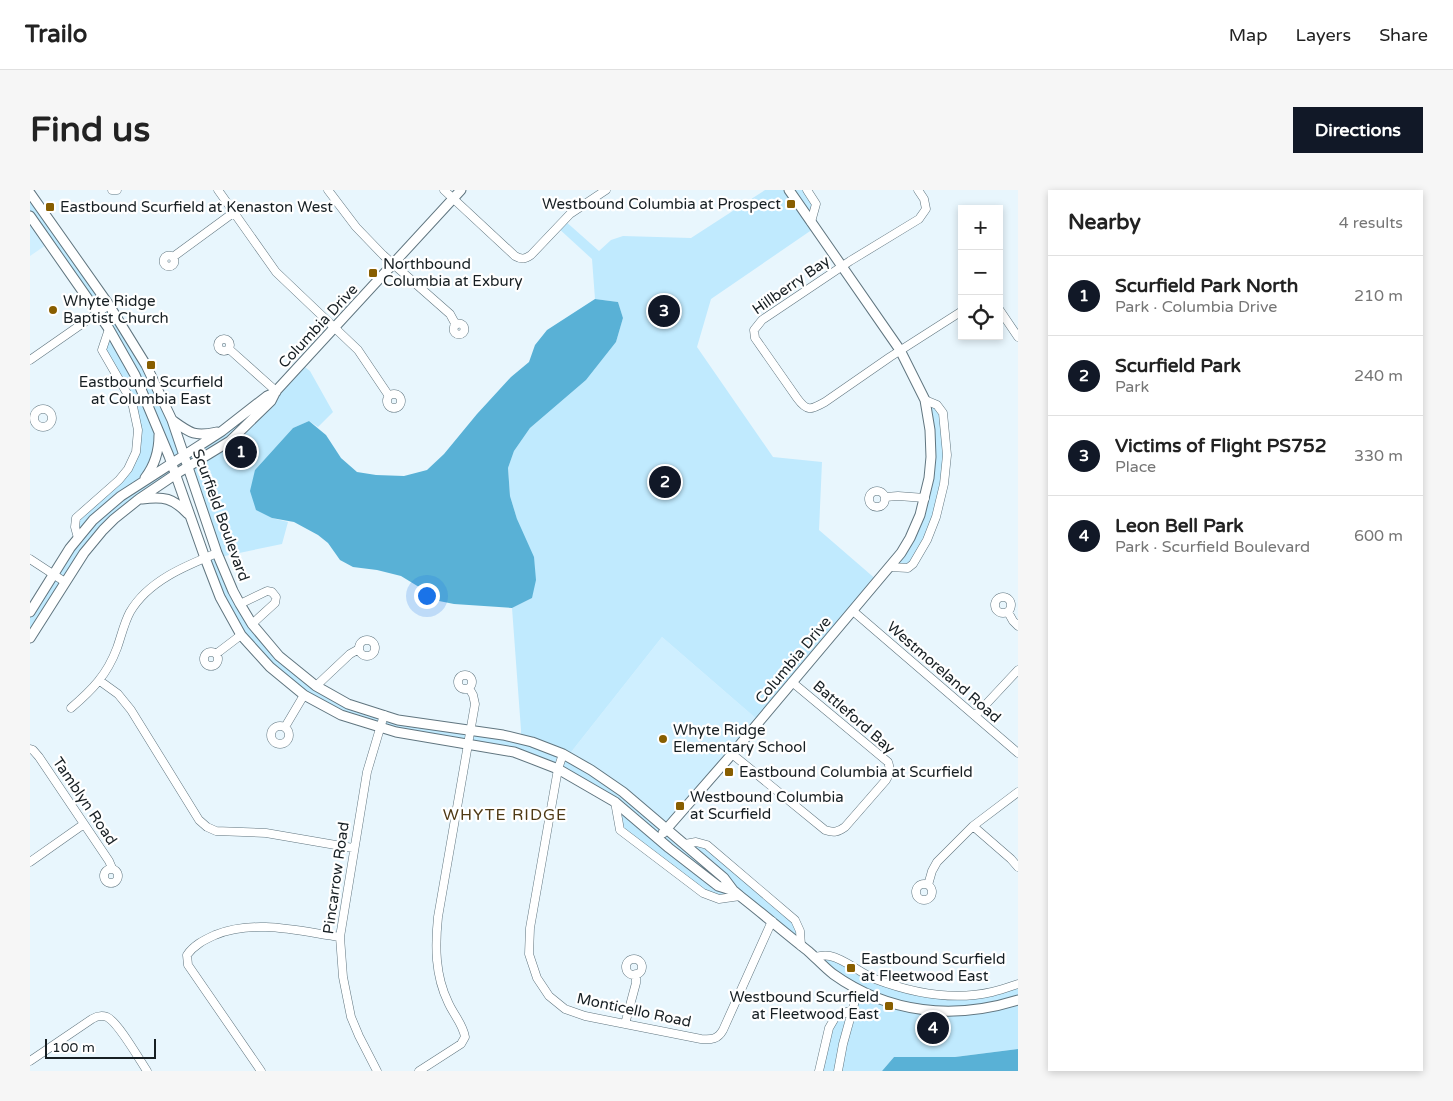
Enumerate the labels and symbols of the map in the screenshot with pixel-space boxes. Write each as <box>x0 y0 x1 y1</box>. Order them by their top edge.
place label: Westbound Columbia at Prospect <box>542 195 781 213</box>
place label: Eastbound Scurfield at Kenaston West <box>60 198 333 216</box>
marker: Westbound Columbia at Prospect <box>785 198 797 210</box>
marker: Eastbound Scurfield at Kenaston West <box>44 201 56 213</box>
street label: Hillberry Bay <box>749 252 833 318</box>
place label: Northbound Columbia at Exbury <box>383 255 522 290</box>
marker: Northbound Columbia at Exbury <box>367 267 379 279</box>
street label: Columbia Drive <box>274 280 362 372</box>
place label: Whyte Ridge Baptist Church <box>63 292 169 327</box>
pin: 3 <box>648 292 680 330</box>
marker: Whyte Ridge Baptist Church <box>47 304 59 316</box>
marker: Eastbound Scurfield at Columbia East <box>145 359 157 371</box>
place label: Eastbound Scurfield at Columbia East <box>79 373 223 408</box>
pin: 1 <box>225 433 257 471</box>
street label: Scurfield Boulevard <box>189 446 253 584</box>
pin: 2 <box>649 463 681 501</box>
your location <box>414 583 440 609</box>
street label: Columbia Drive <box>751 613 835 707</box>
street label: Westmoreland Road <box>883 618 1005 726</box>
street label: Battleford Bay <box>809 677 899 757</box>
place label: Whyte Ridge Elementary School <box>673 721 806 756</box>
marker: Whyte Ridge Elementary School <box>657 733 669 745</box>
street label: Tamblyn Road <box>49 754 121 848</box>
place label: Eastbound Columbia at Scurfield <box>739 763 973 781</box>
marker: Eastbound Columbia at Scurfield <box>723 766 735 778</box>
place label: Westbound Columbia at Scurfield <box>690 788 844 823</box>
marker: Westbound Columbia at Scurfield <box>674 800 686 812</box>
district label: WHYTE RIDGE <box>443 805 567 825</box>
street label: Pincarrow Road <box>319 821 353 935</box>
place label: Eastbound Scurfield at Fleetwood East <box>861 950 1005 985</box>
marker: Eastbound Scurfield at Fleetwood East <box>845 962 857 974</box>
place label: Westbound Scurfield at Fleetwood East <box>730 988 879 1023</box>
street label: Monticello Road <box>575 989 693 1031</box>
marker: Westbound Scurfield at Fleetwood East <box>883 1000 895 1012</box>
pin: 4 <box>917 1009 949 1047</box>
scale bar <box>45 1036 156 1059</box>

